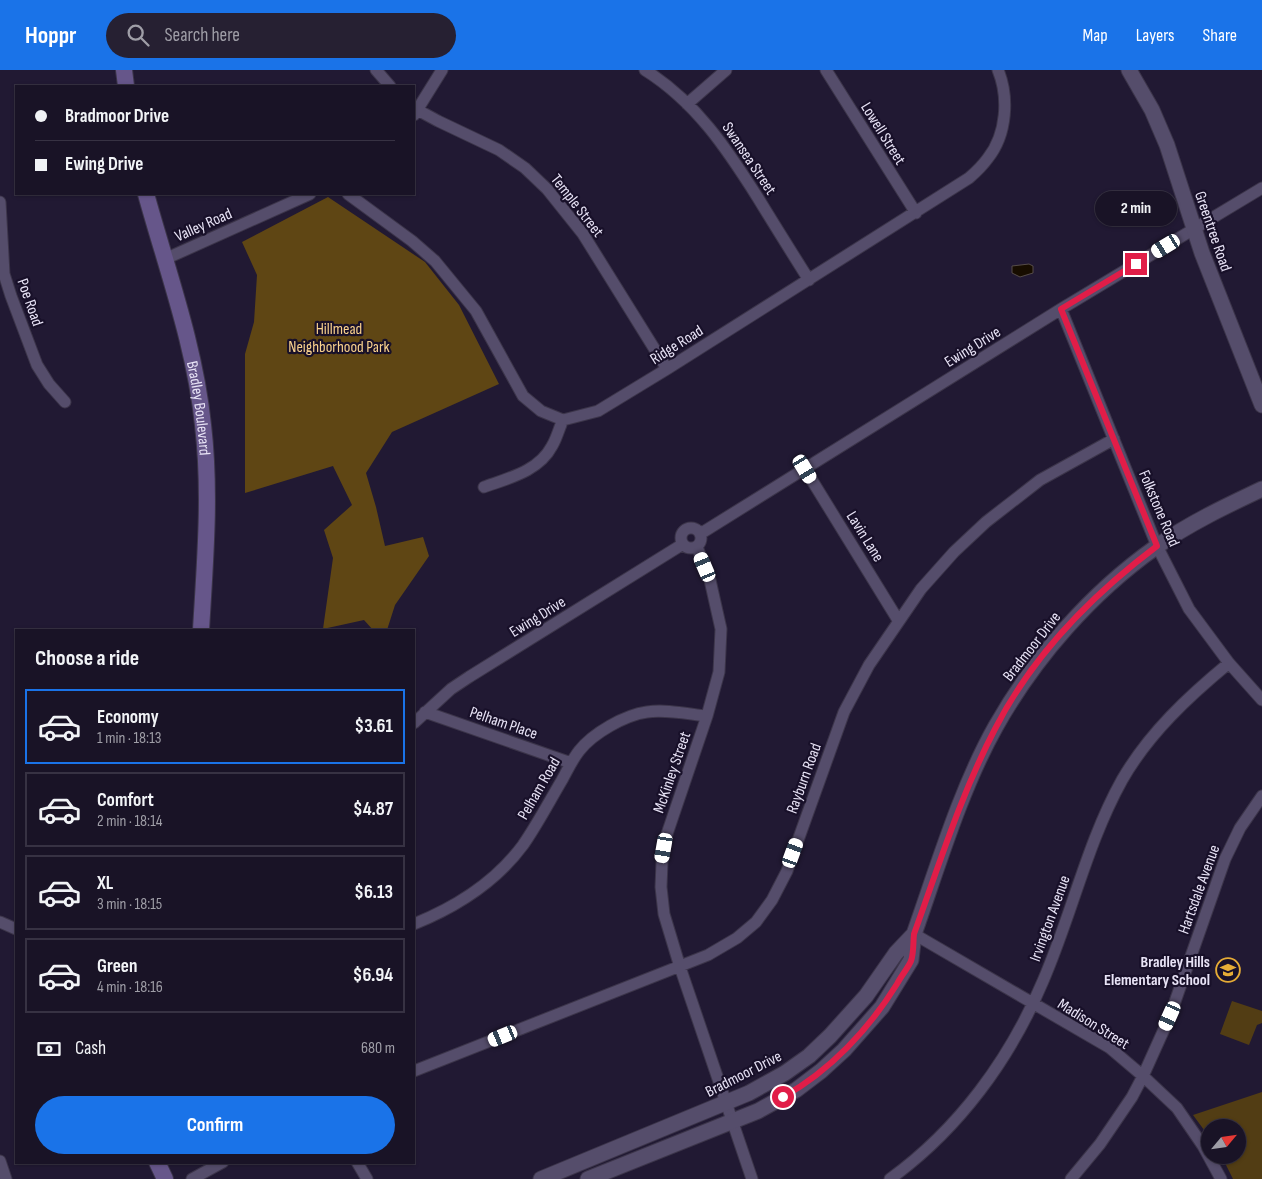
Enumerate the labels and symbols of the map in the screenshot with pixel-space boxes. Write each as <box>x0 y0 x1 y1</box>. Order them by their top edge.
street label: Lowell Street <box>856 99 909 169</box>
street label: Swansea Street <box>718 119 780 199</box>
street label: Temple Street <box>546 171 607 241</box>
street label: Greentree Road <box>1190 189 1235 274</box>
callout: 2 min <box>1095 191 1177 226</box>
street label: Valley Road <box>172 204 235 246</box>
car <box>1149 232 1182 260</box>
route end <box>1125 253 1147 275</box>
street label: Poe Road <box>13 276 47 329</box>
park label: Hillmead Neighborhood Park <box>288 320 390 357</box>
street label: Ridge Road <box>647 322 707 369</box>
street label: Ewing Drive <box>941 323 1004 372</box>
street label: Bradley Boulevard <box>182 359 214 456</box>
car <box>790 452 819 486</box>
street label: Folkstone Road <box>1134 468 1183 550</box>
street label: Lavin Lane <box>842 508 888 566</box>
car <box>692 550 717 584</box>
street label: Ewing Drive <box>506 593 569 642</box>
street label: Bradmoor Drive <box>999 608 1065 685</box>
street label: Pelham Place <box>467 703 540 744</box>
street label: McKinley Street <box>650 729 695 816</box>
street label: Rayburn Road <box>783 741 826 816</box>
street label: Pelham Road <box>514 754 565 823</box>
car <box>654 832 673 864</box>
car <box>780 836 805 870</box>
street label: Hartsdale Avenue <box>1174 842 1224 937</box>
street label: Irvington Avenue <box>1026 873 1075 964</box>
place label: Bradley Hills Elementary School <box>1104 953 1210 990</box>
school or university icon: Bradley Hills Elementary School <box>1215 957 1241 983</box>
street label: Madison Street <box>1054 995 1133 1054</box>
car <box>1157 999 1182 1033</box>
car <box>486 1023 519 1049</box>
street label: Bradmoor Drive <box>702 1047 785 1102</box>
route start <box>772 1086 794 1108</box>
north arrow <box>1201 1119 1246 1164</box>

